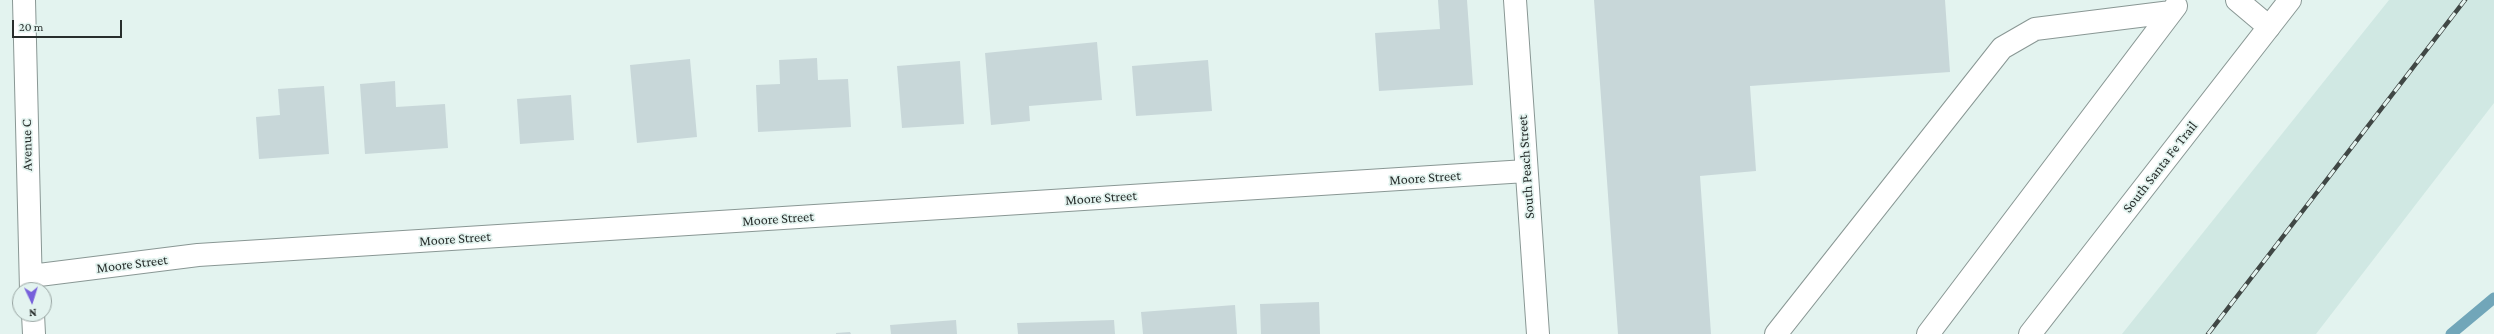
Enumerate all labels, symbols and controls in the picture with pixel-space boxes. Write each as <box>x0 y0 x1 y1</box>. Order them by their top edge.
scale bar <box>14 12 124 38</box>
text: 20 m <box>19 20 43 34</box>
street label: South Peach Street <box>1514 115 1538 219</box>
street label: South Santa Fe Trail <box>2119 118 2201 216</box>
street label: Avenue C <box>18 119 36 171</box>
street label: Moore Street <box>1389 167 1461 189</box>
street label: Moore Street <box>1065 187 1137 209</box>
street label: Moore Street <box>742 208 814 230</box>
street label: Moore Street <box>419 228 491 250</box>
street label: Moore Street <box>95 251 169 277</box>
north arrow <box>12 282 52 322</box>
text: N <box>29 307 37 319</box>

